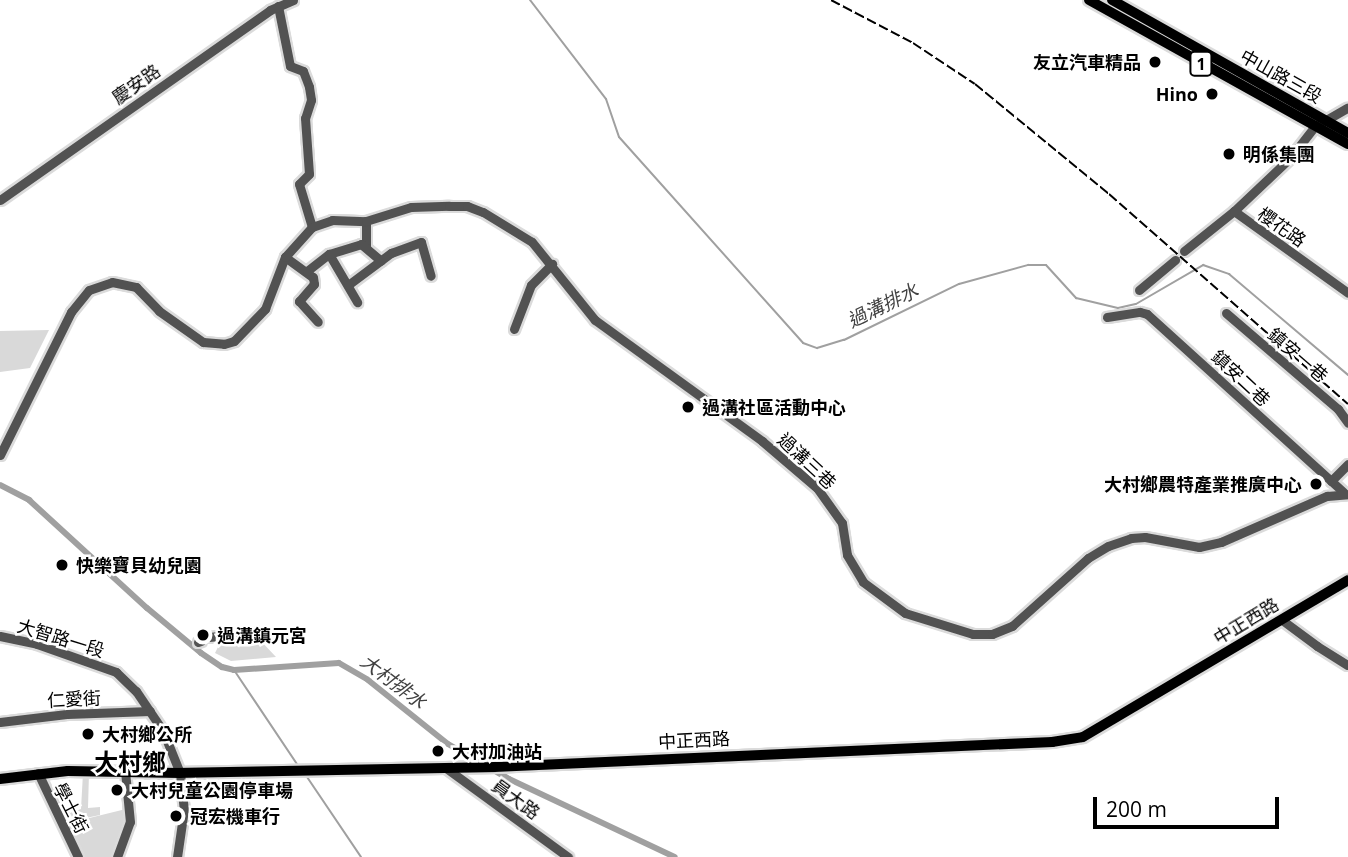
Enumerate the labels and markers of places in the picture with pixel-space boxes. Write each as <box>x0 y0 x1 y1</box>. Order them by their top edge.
place label: 友立汽車精品 <box>1033 51 1141 73</box>
marker: 友立汽車精品 <box>1147 54 1163 70</box>
place label: Hino <box>1156 83 1198 105</box>
marker: Hino <box>1204 86 1220 102</box>
place label: 明係集團 <box>1243 143 1315 165</box>
marker: 明係集團 <box>1221 146 1237 162</box>
place label: 過溝社區活動中心 <box>702 396 846 418</box>
marker: 過溝社區活動中心 <box>680 399 696 415</box>
place label: 大村鄉農特產業推廣中心 <box>1104 473 1302 495</box>
marker: 大村鄉農特產業推廣中心 <box>1308 476 1324 492</box>
place label: 快樂寶貝幼兒園 <box>76 554 202 576</box>
marker: 快樂寶貝幼兒園 <box>54 557 70 573</box>
place label: 過溝鎮元宮 <box>217 624 307 646</box>
marker: 過溝鎮元宮 <box>195 627 211 643</box>
place label: 大村鄉公所 <box>102 723 192 745</box>
marker: 大村鄉公所 <box>80 726 96 742</box>
place label: 大村加油站 <box>452 740 542 762</box>
marker: 大村加油站 <box>430 743 446 759</box>
place label: 大村兒童公園停車場 <box>131 779 293 801</box>
marker: 大村兒童公園停車場 <box>109 782 125 798</box>
place label: 冠宏機車行 <box>190 805 280 827</box>
marker: 冠宏機車行 <box>168 808 184 824</box>

